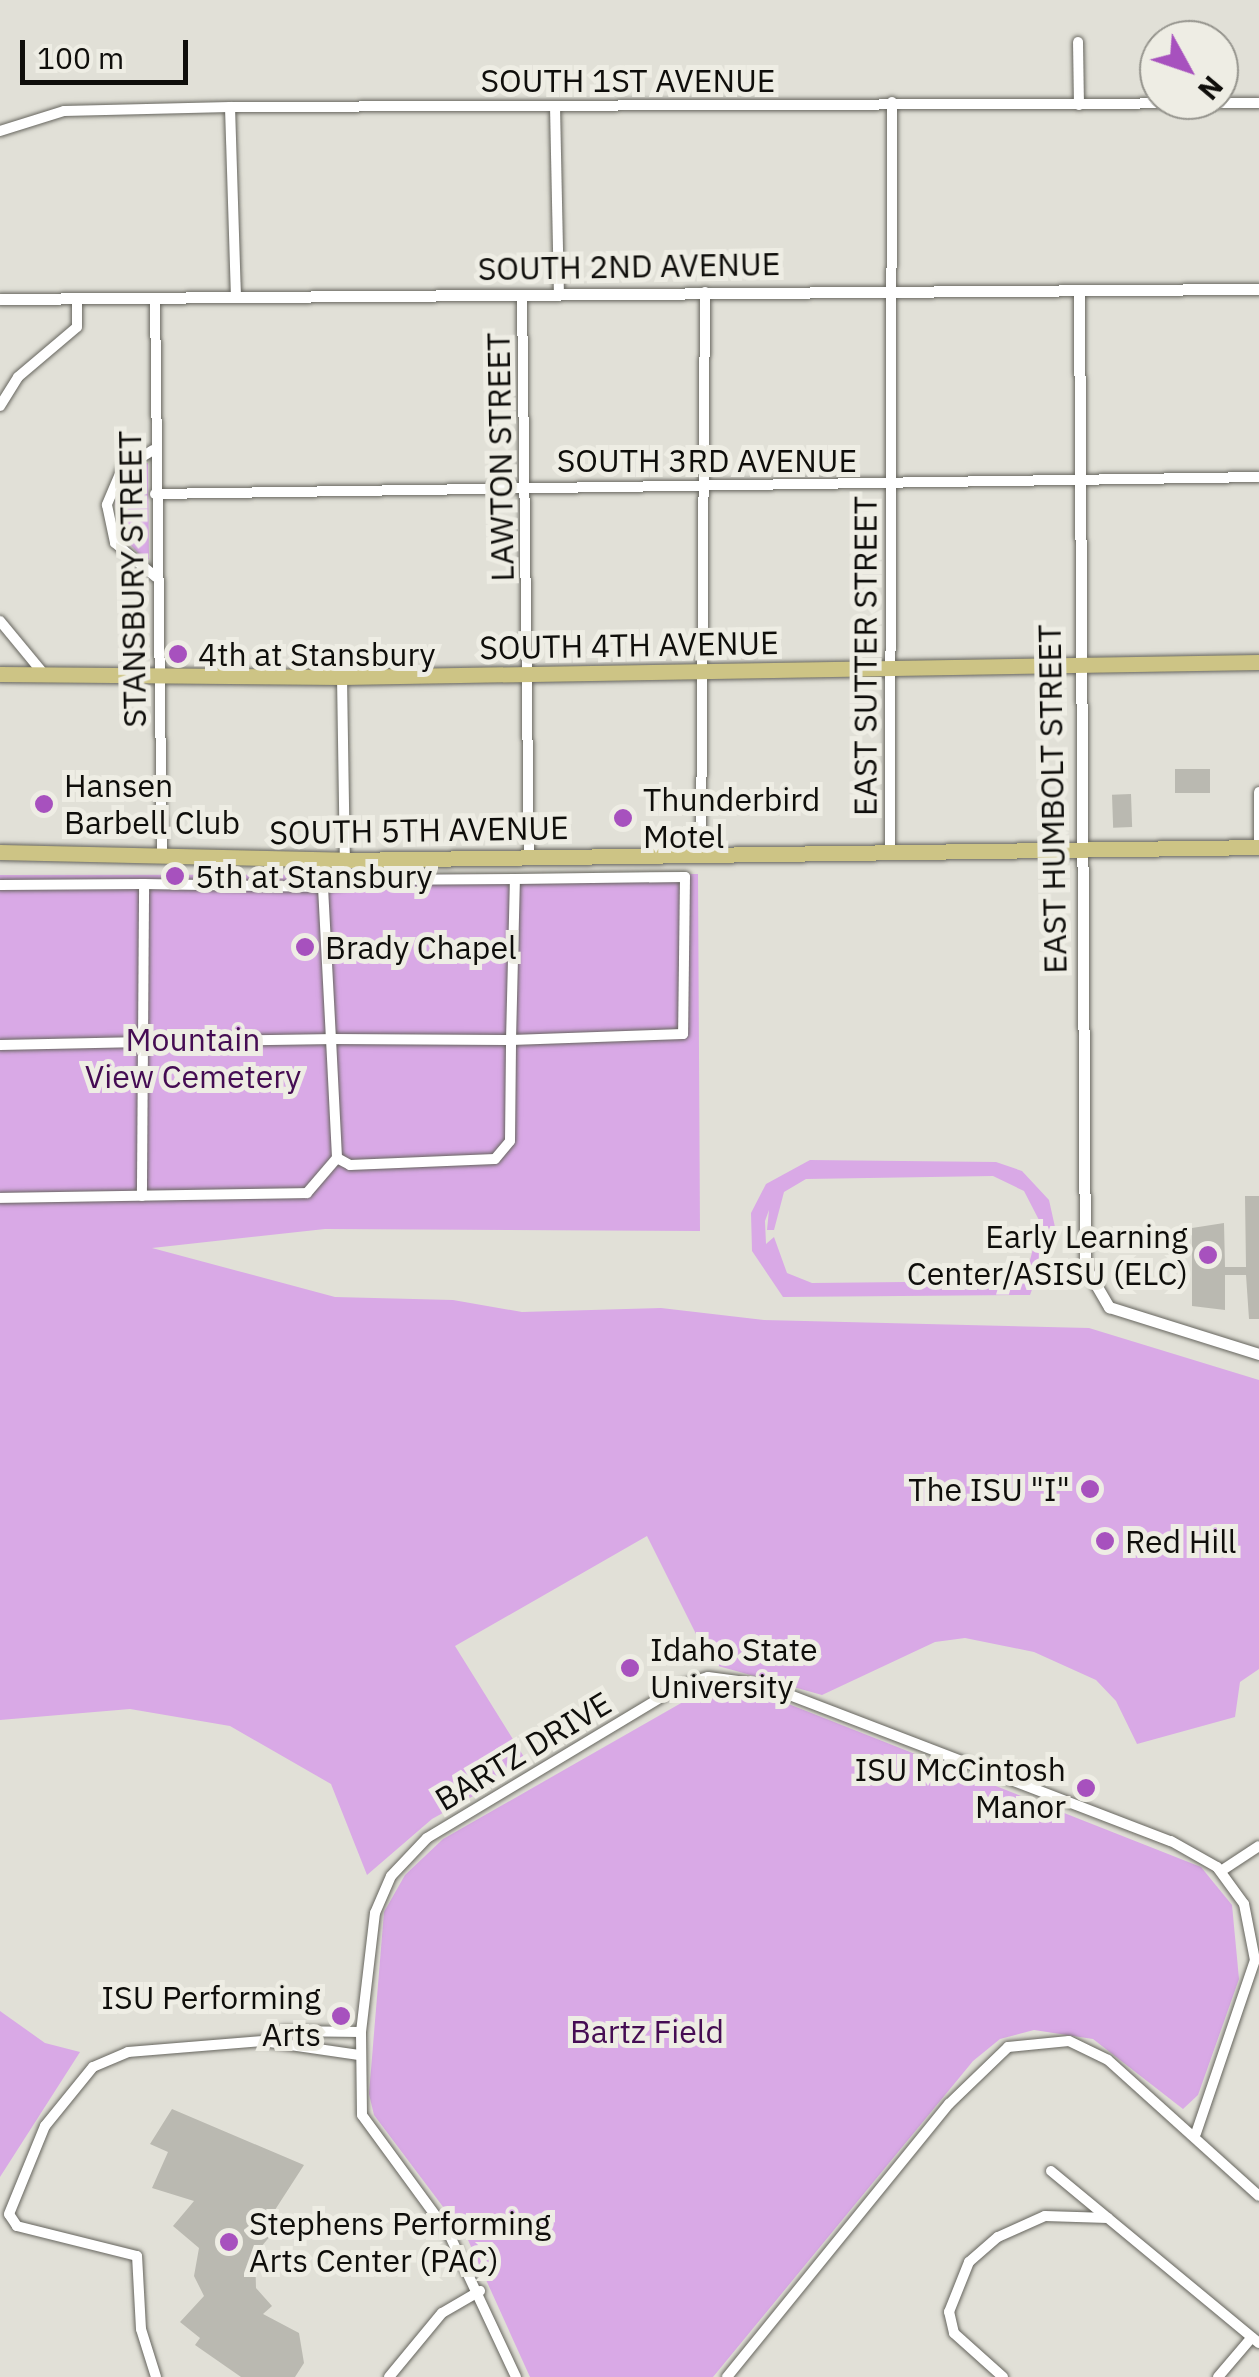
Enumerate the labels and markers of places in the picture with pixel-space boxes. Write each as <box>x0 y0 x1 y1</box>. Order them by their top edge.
place label: 4th at Stansbury <box>198 635 435 673</box>
marker: 4th at Stansbury <box>167 643 189 665</box>
place label: Hansen Barbell Club <box>64 767 240 842</box>
place label: Thunderbird Motel <box>643 781 820 856</box>
marker: Hansen Barbell Club <box>33 793 55 815</box>
marker: Thunderbird Motel <box>612 807 634 829</box>
place label: 5th at Stansbury <box>195 857 432 895</box>
marker: 5th at Stansbury <box>164 865 186 887</box>
place label: Brady Chapel <box>325 928 517 966</box>
marker: Brady Chapel <box>294 936 316 958</box>
place label: Early Learning Center/ASISU (ELC) <box>907 1218 1188 1293</box>
marker: Early Learning Center/ASISU (ELC) <box>1197 1244 1219 1266</box>
place label: The ISU "I" <box>908 1470 1070 1508</box>
marker: The ISU "I" <box>1079 1478 1101 1500</box>
place label: Red Hill <box>1125 1522 1237 1560</box>
marker: Red Hill <box>1094 1530 1116 1552</box>
place label: Idaho State University <box>650 1631 818 1706</box>
marker: Idaho State University <box>619 1657 641 1679</box>
place label: ISU McCintosh Manor <box>854 1751 1066 1826</box>
marker: ISU McCintosh Manor <box>1075 1777 1097 1799</box>
place label: ISU Performing Arts <box>101 1979 321 2054</box>
marker: ISU Performing Arts <box>330 2005 352 2027</box>
place label: Stephens Performing Arts Center (PAC) <box>249 2205 551 2280</box>
marker: Stephens Performing Arts Center (PAC) <box>218 2231 240 2253</box>

